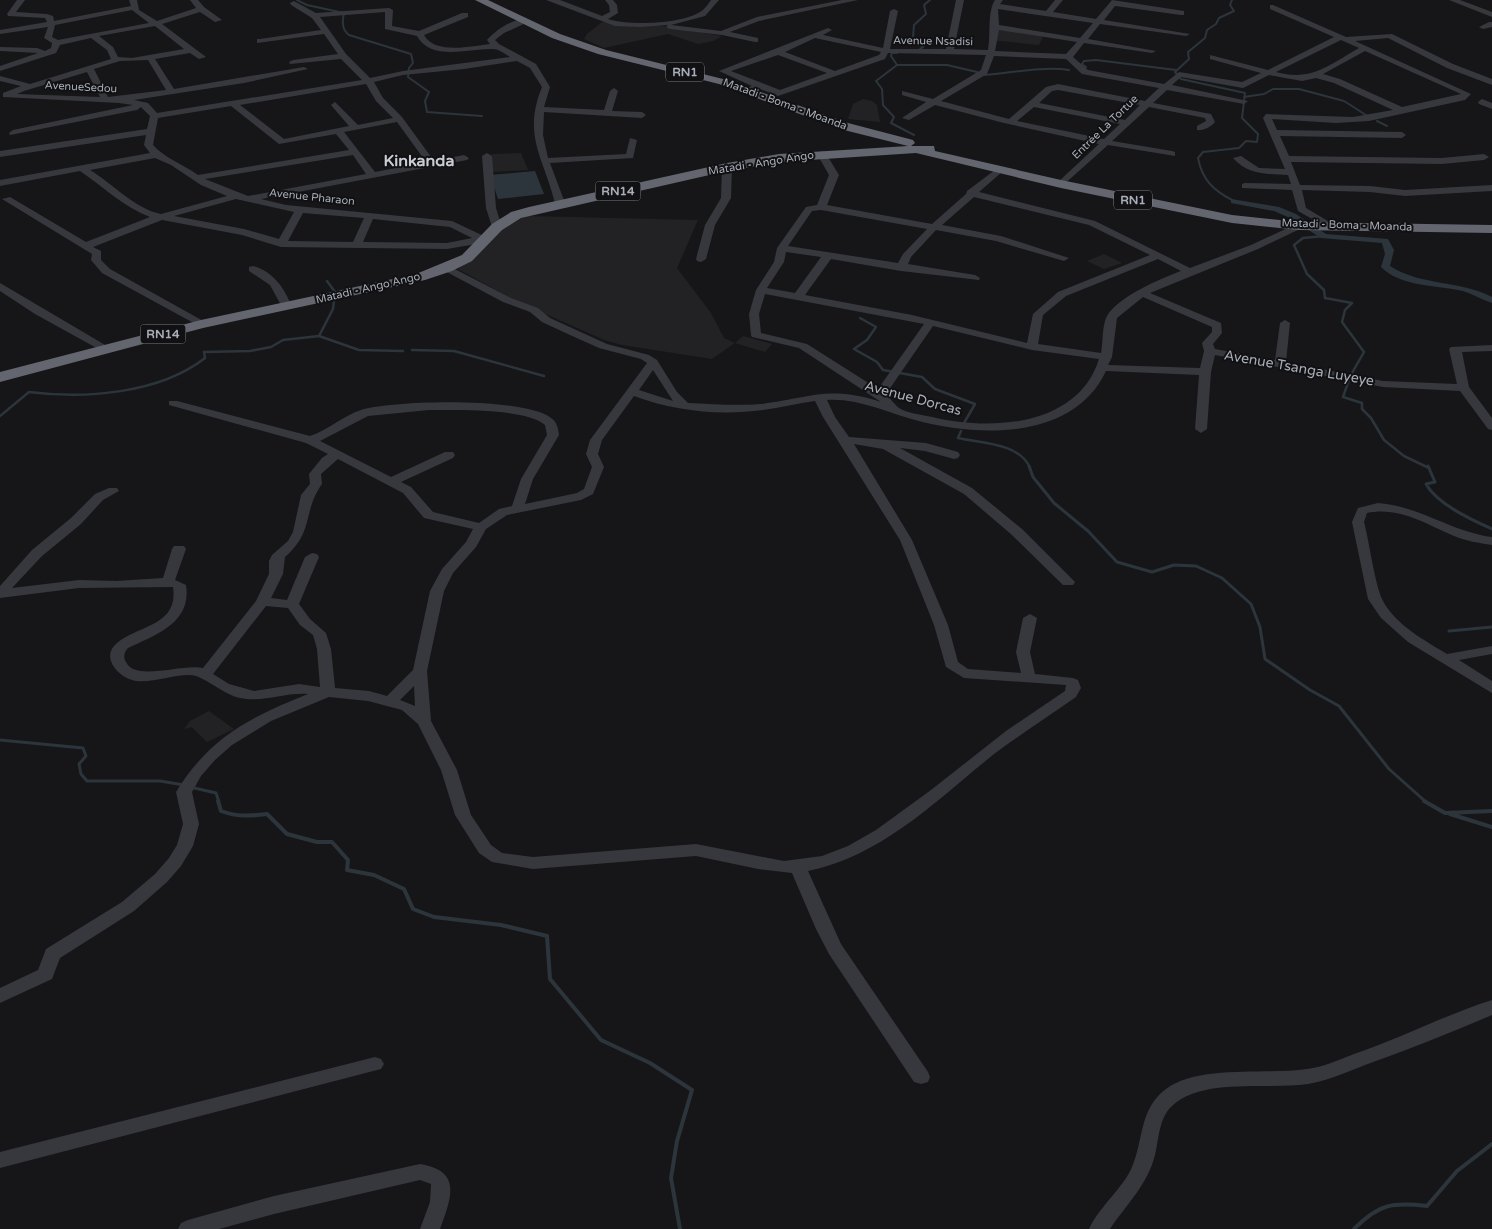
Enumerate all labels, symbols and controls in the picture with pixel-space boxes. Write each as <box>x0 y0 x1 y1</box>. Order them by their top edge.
street label: Avenue Nsadisi <box>893 34 973 48</box>
road number: RN1 <box>666 62 704 82</box>
street label: Matadi - Boma - Moanda <box>721 76 849 132</box>
street label: AvenueSedou <box>44 79 118 95</box>
street label: Entrée La Tortue <box>1069 92 1141 162</box>
street label: Matadi - Ango Ango <box>707 148 815 178</box>
district label: Kinkanda <box>384 151 454 171</box>
road number: RN14 <box>596 182 640 200</box>
street label: Avenue Pharaon <box>268 186 356 208</box>
road number: RN1 <box>1114 190 1152 210</box>
street label: Matadi - Boma - Moanda <box>1281 216 1413 234</box>
street label: Matadi - Ango Ango <box>315 270 422 306</box>
road number: RN14 <box>140 324 186 344</box>
street label: Avenue Tsanga Luyeye <box>1223 346 1375 390</box>
street label: Avenue Dorcas <box>863 377 964 419</box>

